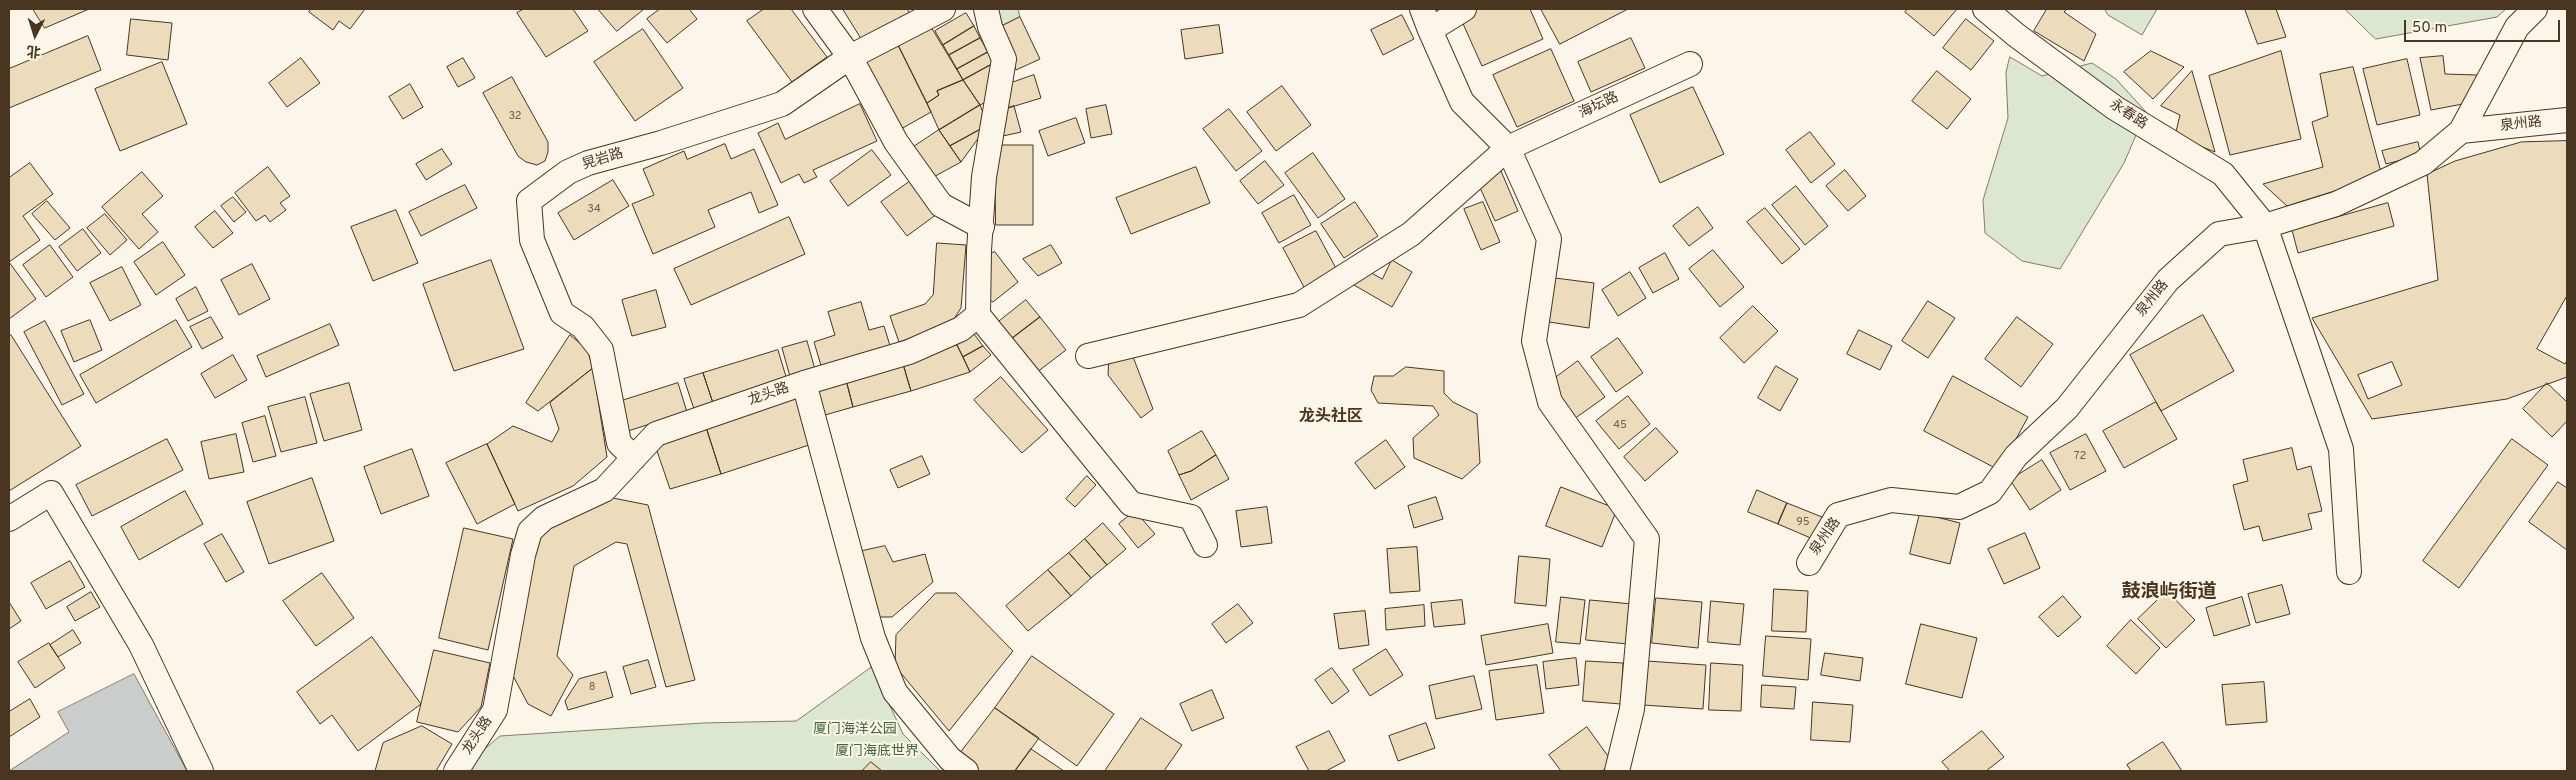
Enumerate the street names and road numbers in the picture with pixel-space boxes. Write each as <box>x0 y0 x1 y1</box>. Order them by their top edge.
street label: 海坛路 <box>1576 90 1622 122</box>
street label: 永春路 <box>2106 97 2150 133</box>
street label: 泉州路 <box>2499 114 2543 136</box>
street label: 晃岩路 <box>580 146 626 174</box>
street label: 泉州路 <box>2133 277 2173 321</box>
street label: 龙头路 <box>746 380 792 410</box>
street label: 泉州路 <box>1807 515 1845 559</box>
street label: 龙头路 <box>460 714 496 758</box>

